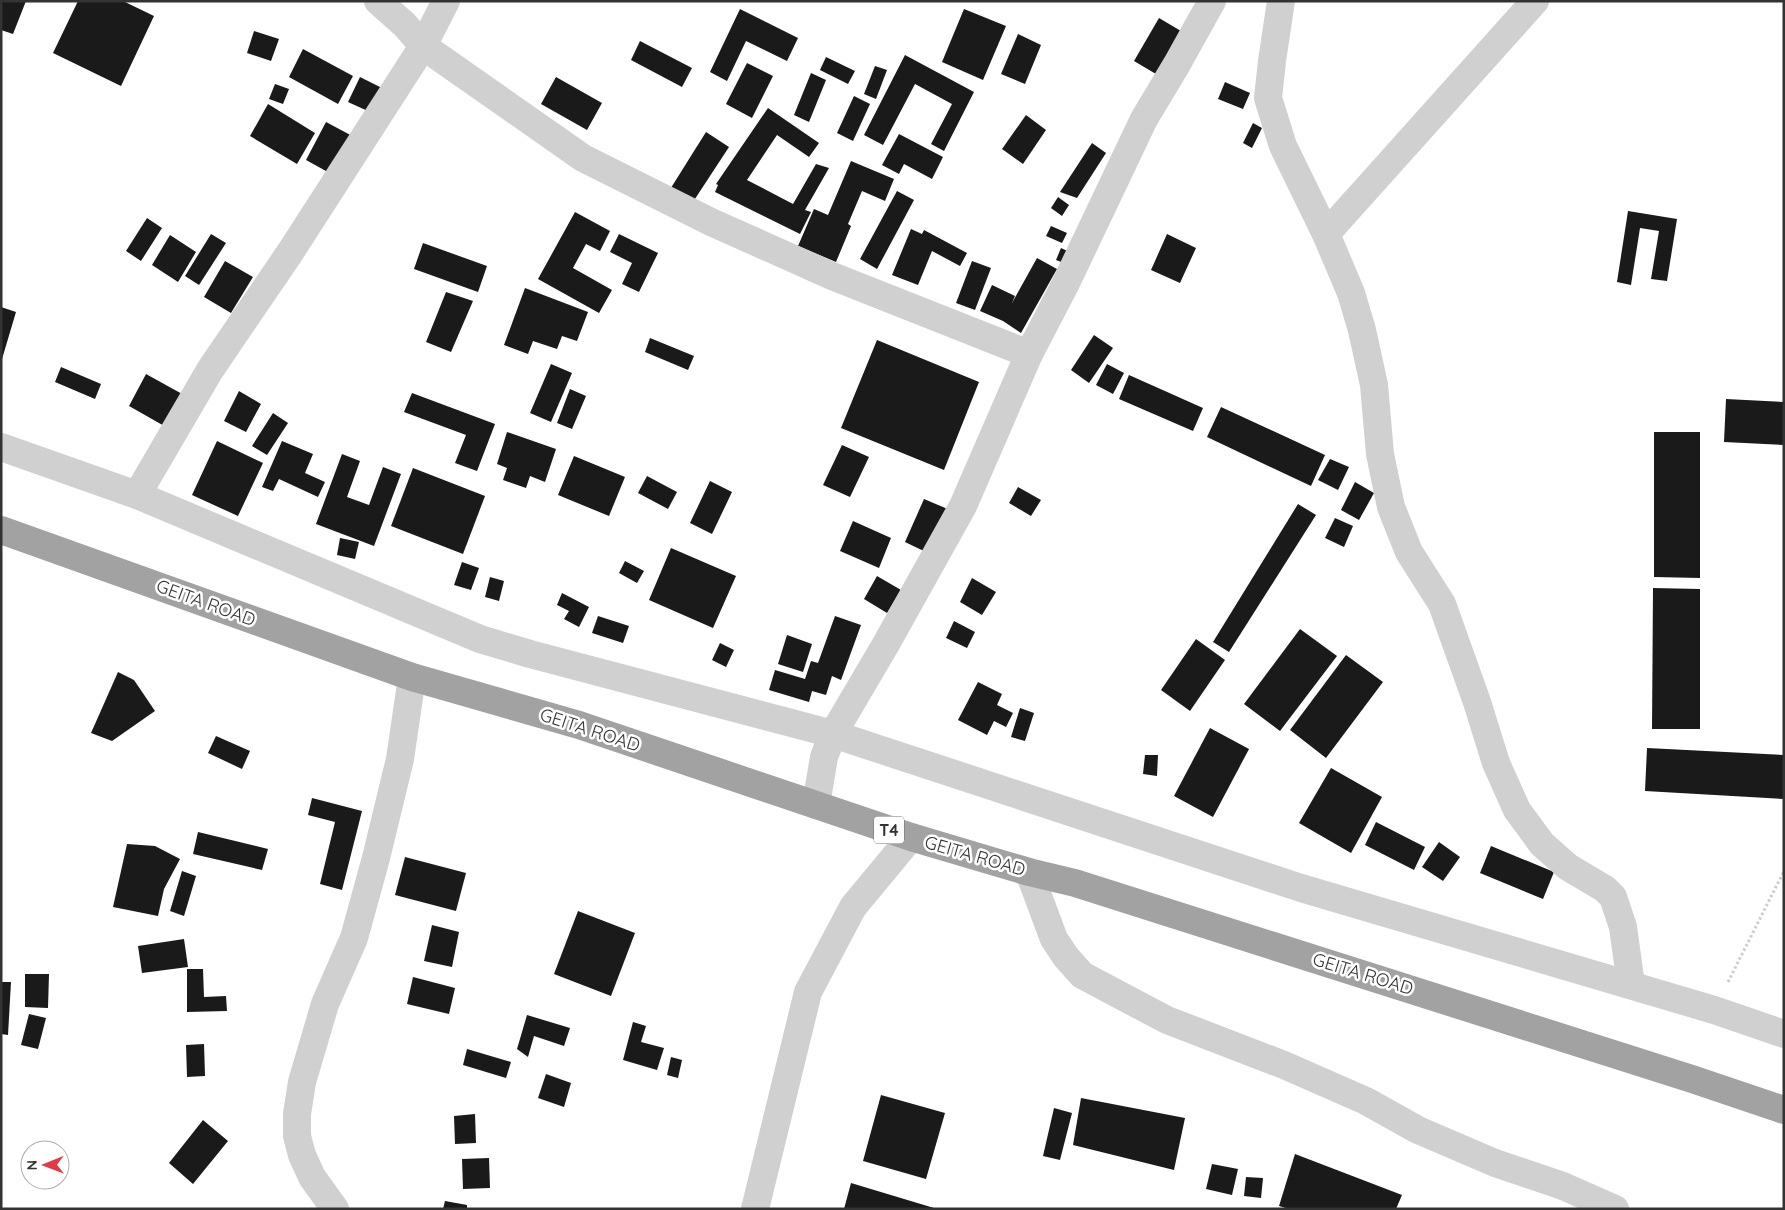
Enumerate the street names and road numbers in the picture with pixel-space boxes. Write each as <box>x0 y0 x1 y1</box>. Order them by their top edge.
street label: GEITA ROAD <box>153 574 259 631</box>
street label: GEITA ROAD <box>537 703 643 757</box>
road number: T4 <box>874 816 904 844</box>
street label: GEITA ROAD <box>922 830 1028 881</box>
street label: GEITA ROAD <box>1310 947 1416 1000</box>

